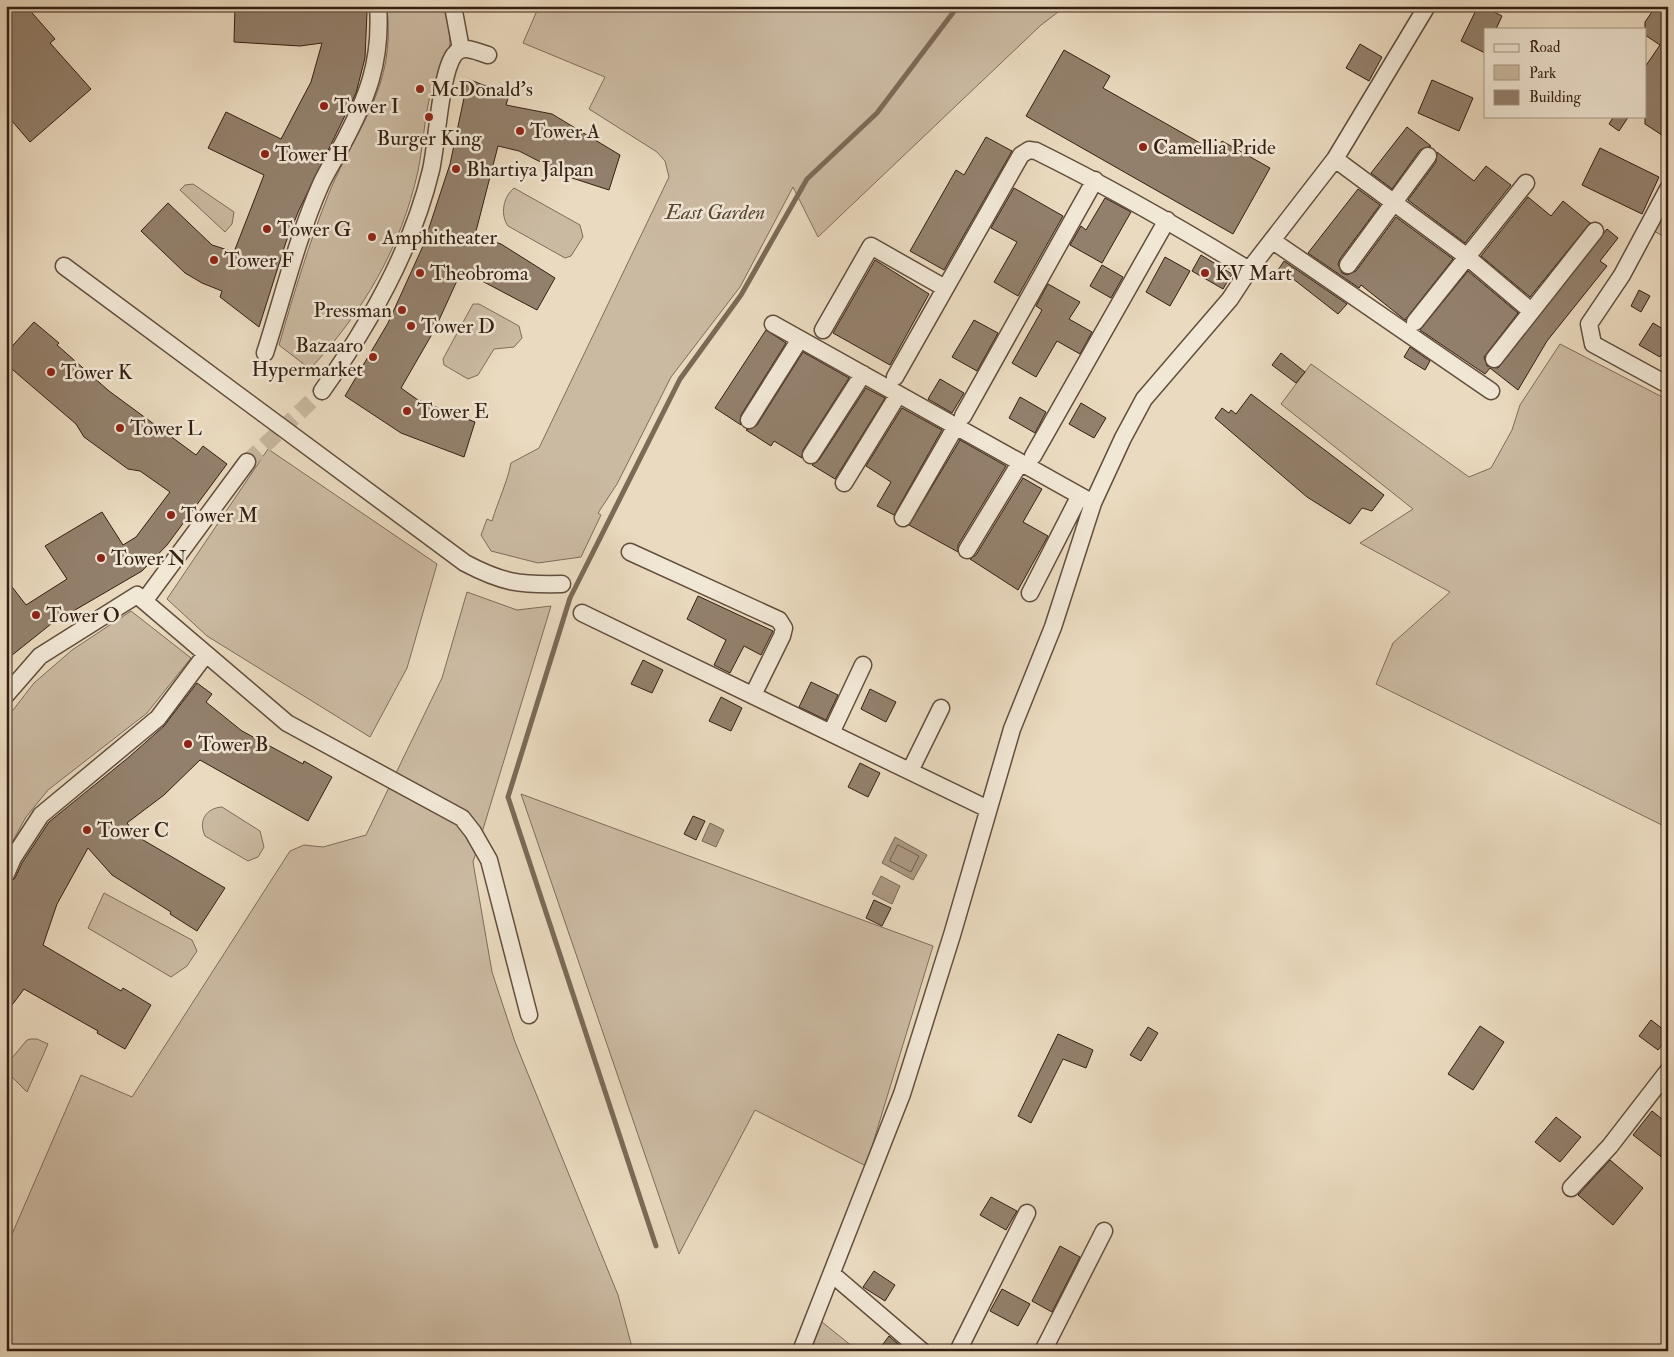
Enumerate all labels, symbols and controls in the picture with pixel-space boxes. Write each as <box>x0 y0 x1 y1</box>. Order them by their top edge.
legend <box>1484 28 1646 118</box>
text: Road <box>1529 38 1561 57</box>
text: Park <box>1529 64 1556 83</box>
place label: McDonald's <box>430 76 533 103</box>
marker: McDonald's <box>414 83 426 95</box>
text: Building <box>1529 88 1581 107</box>
place label: Tower I <box>334 93 399 120</box>
marker: Tower I <box>318 100 330 112</box>
marker: Burger King <box>423 111 435 123</box>
place label: Tower A <box>530 118 600 145</box>
place label: Burger King <box>376 125 482 152</box>
marker: Tower A <box>514 125 526 137</box>
place label: Camellia Pride <box>1153 134 1276 161</box>
place label: Tower H <box>275 141 349 168</box>
marker: Camellia Pride <box>1137 141 1149 153</box>
marker: Tower H <box>259 148 271 160</box>
place label: Bhartiya Jalpan <box>466 156 594 183</box>
marker: Bhartiya Jalpan <box>450 163 462 175</box>
park label: East Garden <box>663 199 765 226</box>
place label: Tower G <box>277 216 351 243</box>
marker: Tower G <box>261 223 273 235</box>
place label: Amphitheater <box>381 224 497 251</box>
marker: Amphitheater <box>366 231 378 243</box>
place label: Tower F <box>224 247 294 274</box>
marker: Tower F <box>208 254 220 266</box>
place label: Theobroma <box>430 260 529 287</box>
place label: KV Mart <box>1215 260 1292 287</box>
marker: Theobroma <box>414 267 426 279</box>
marker: KV Mart <box>1199 267 1211 279</box>
place label: Pressman <box>313 297 392 324</box>
marker: Pressman <box>396 304 408 316</box>
place label: Tower D <box>421 313 495 340</box>
marker: Tower D <box>405 320 417 332</box>
place label: Bazaaro Hypermarket <box>252 332 363 383</box>
marker: Bazaaro Hypermarket <box>367 351 379 363</box>
place label: Tower K <box>61 359 133 386</box>
marker: Tower K <box>45 366 57 378</box>
place label: Tower E <box>417 398 489 425</box>
marker: Tower E <box>401 405 413 417</box>
place label: Tower L <box>130 415 202 442</box>
marker: Tower L <box>114 422 126 434</box>
place label: Tower M <box>181 502 258 529</box>
marker: Tower M <box>165 509 177 521</box>
place label: Tower N <box>111 545 187 572</box>
marker: Tower N <box>95 552 107 564</box>
place label: Tower O <box>46 602 120 629</box>
marker: Tower O <box>30 609 42 621</box>
place label: Tower B <box>198 731 268 758</box>
marker: Tower B <box>182 738 194 750</box>
place label: Tower C <box>97 817 169 844</box>
marker: Tower C <box>81 824 93 836</box>

